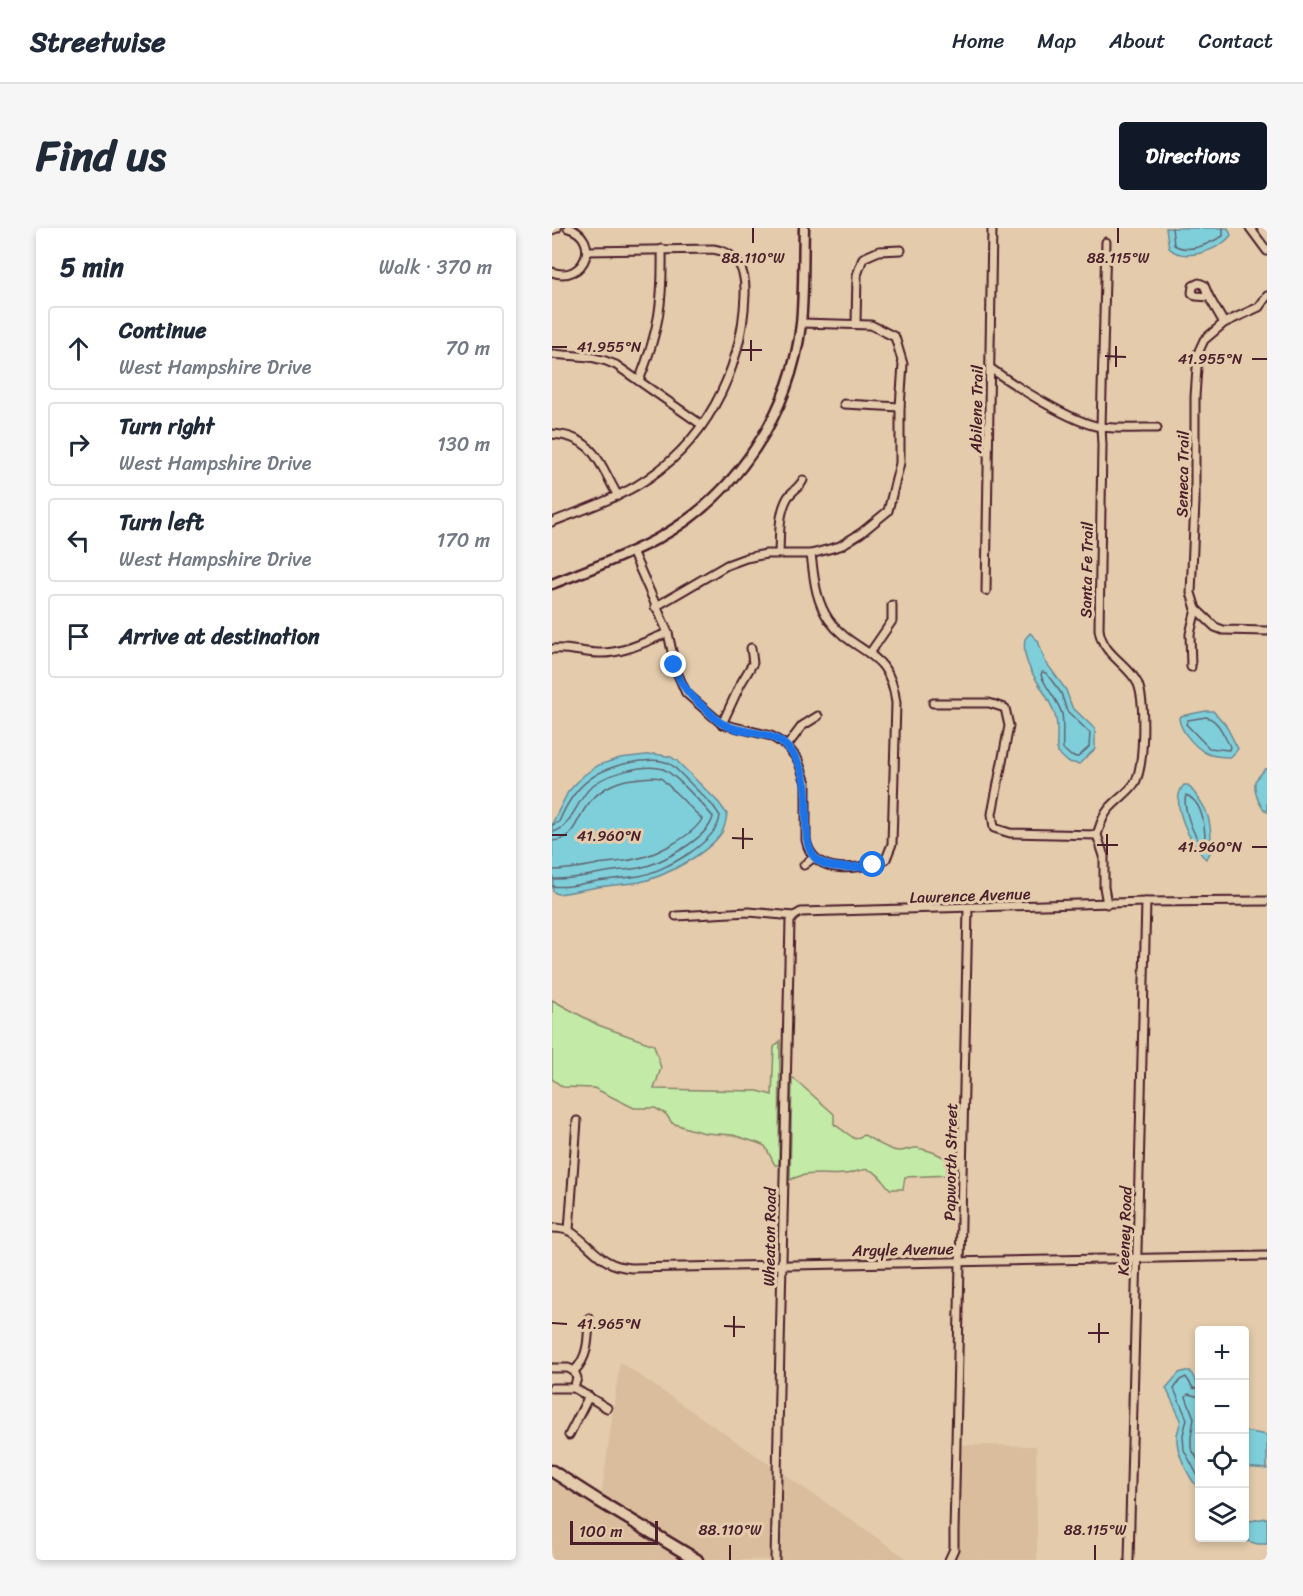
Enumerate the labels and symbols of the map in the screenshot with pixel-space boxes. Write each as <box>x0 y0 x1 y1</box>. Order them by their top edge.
text: 88.110°W <box>722 245 785 271</box>
text: 88.115°W <box>1087 245 1150 271</box>
text: 41.955°N <box>577 334 642 360</box>
text: 41.955°N <box>1178 346 1243 372</box>
street label: Abilene Trail <box>961 364 992 454</box>
street label: Seneca Trail <box>1167 430 1198 518</box>
street label: Santa Fe Trail <box>1071 521 1102 619</box>
route end <box>660 651 686 677</box>
text: 41.960°N <box>577 823 642 849</box>
text: 41.960°N <box>1178 834 1243 860</box>
route start <box>859 851 885 877</box>
street label: Lawrence Avenue <box>909 879 1031 912</box>
street label: Papworth Street <box>935 1103 966 1221</box>
street label: Keeney Road <box>1108 1184 1141 1276</box>
street label: Wheaton Road <box>754 1186 785 1287</box>
street label: Argyle Avenue <box>851 1234 954 1265</box>
text: 41.965°N <box>577 1311 642 1337</box>
text: 88.110°W <box>699 1517 762 1543</box>
text: 88.115°W <box>1064 1517 1127 1543</box>
scale bar <box>570 1518 658 1546</box>

